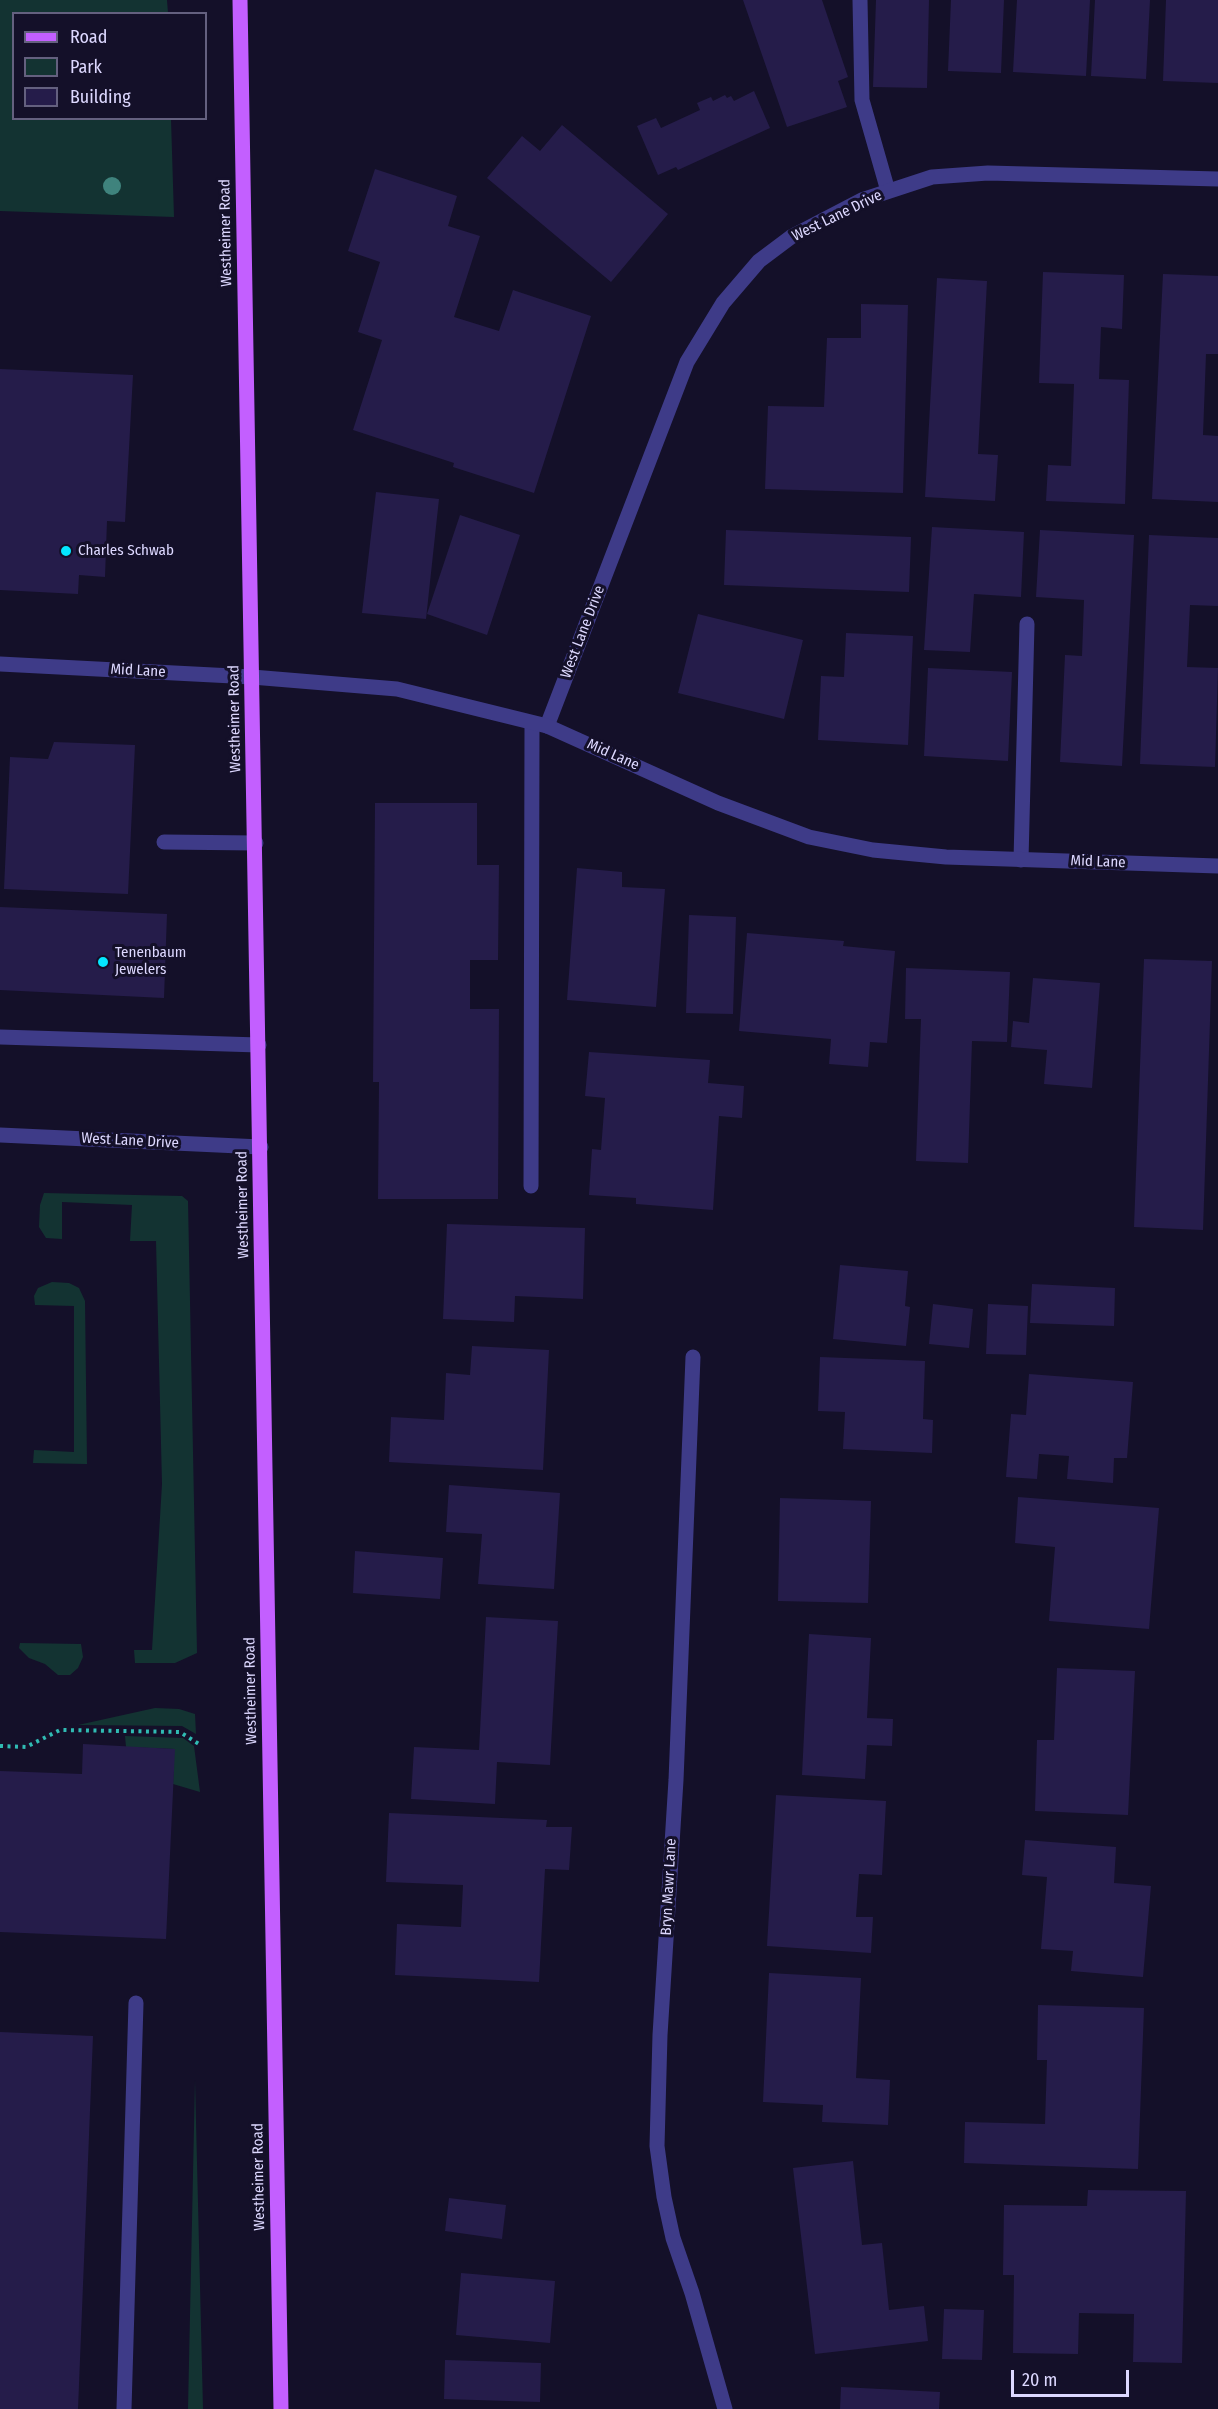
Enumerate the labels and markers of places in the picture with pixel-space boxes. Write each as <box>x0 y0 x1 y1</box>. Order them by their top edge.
place label: Charles Schwab <box>78 542 174 560</box>
marker: Charles Schwab <box>59 544 73 558</box>
place label: Tenenbaum Jewelers <box>115 944 186 979</box>
marker: Tenenbaum Jewelers <box>96 955 110 969</box>

